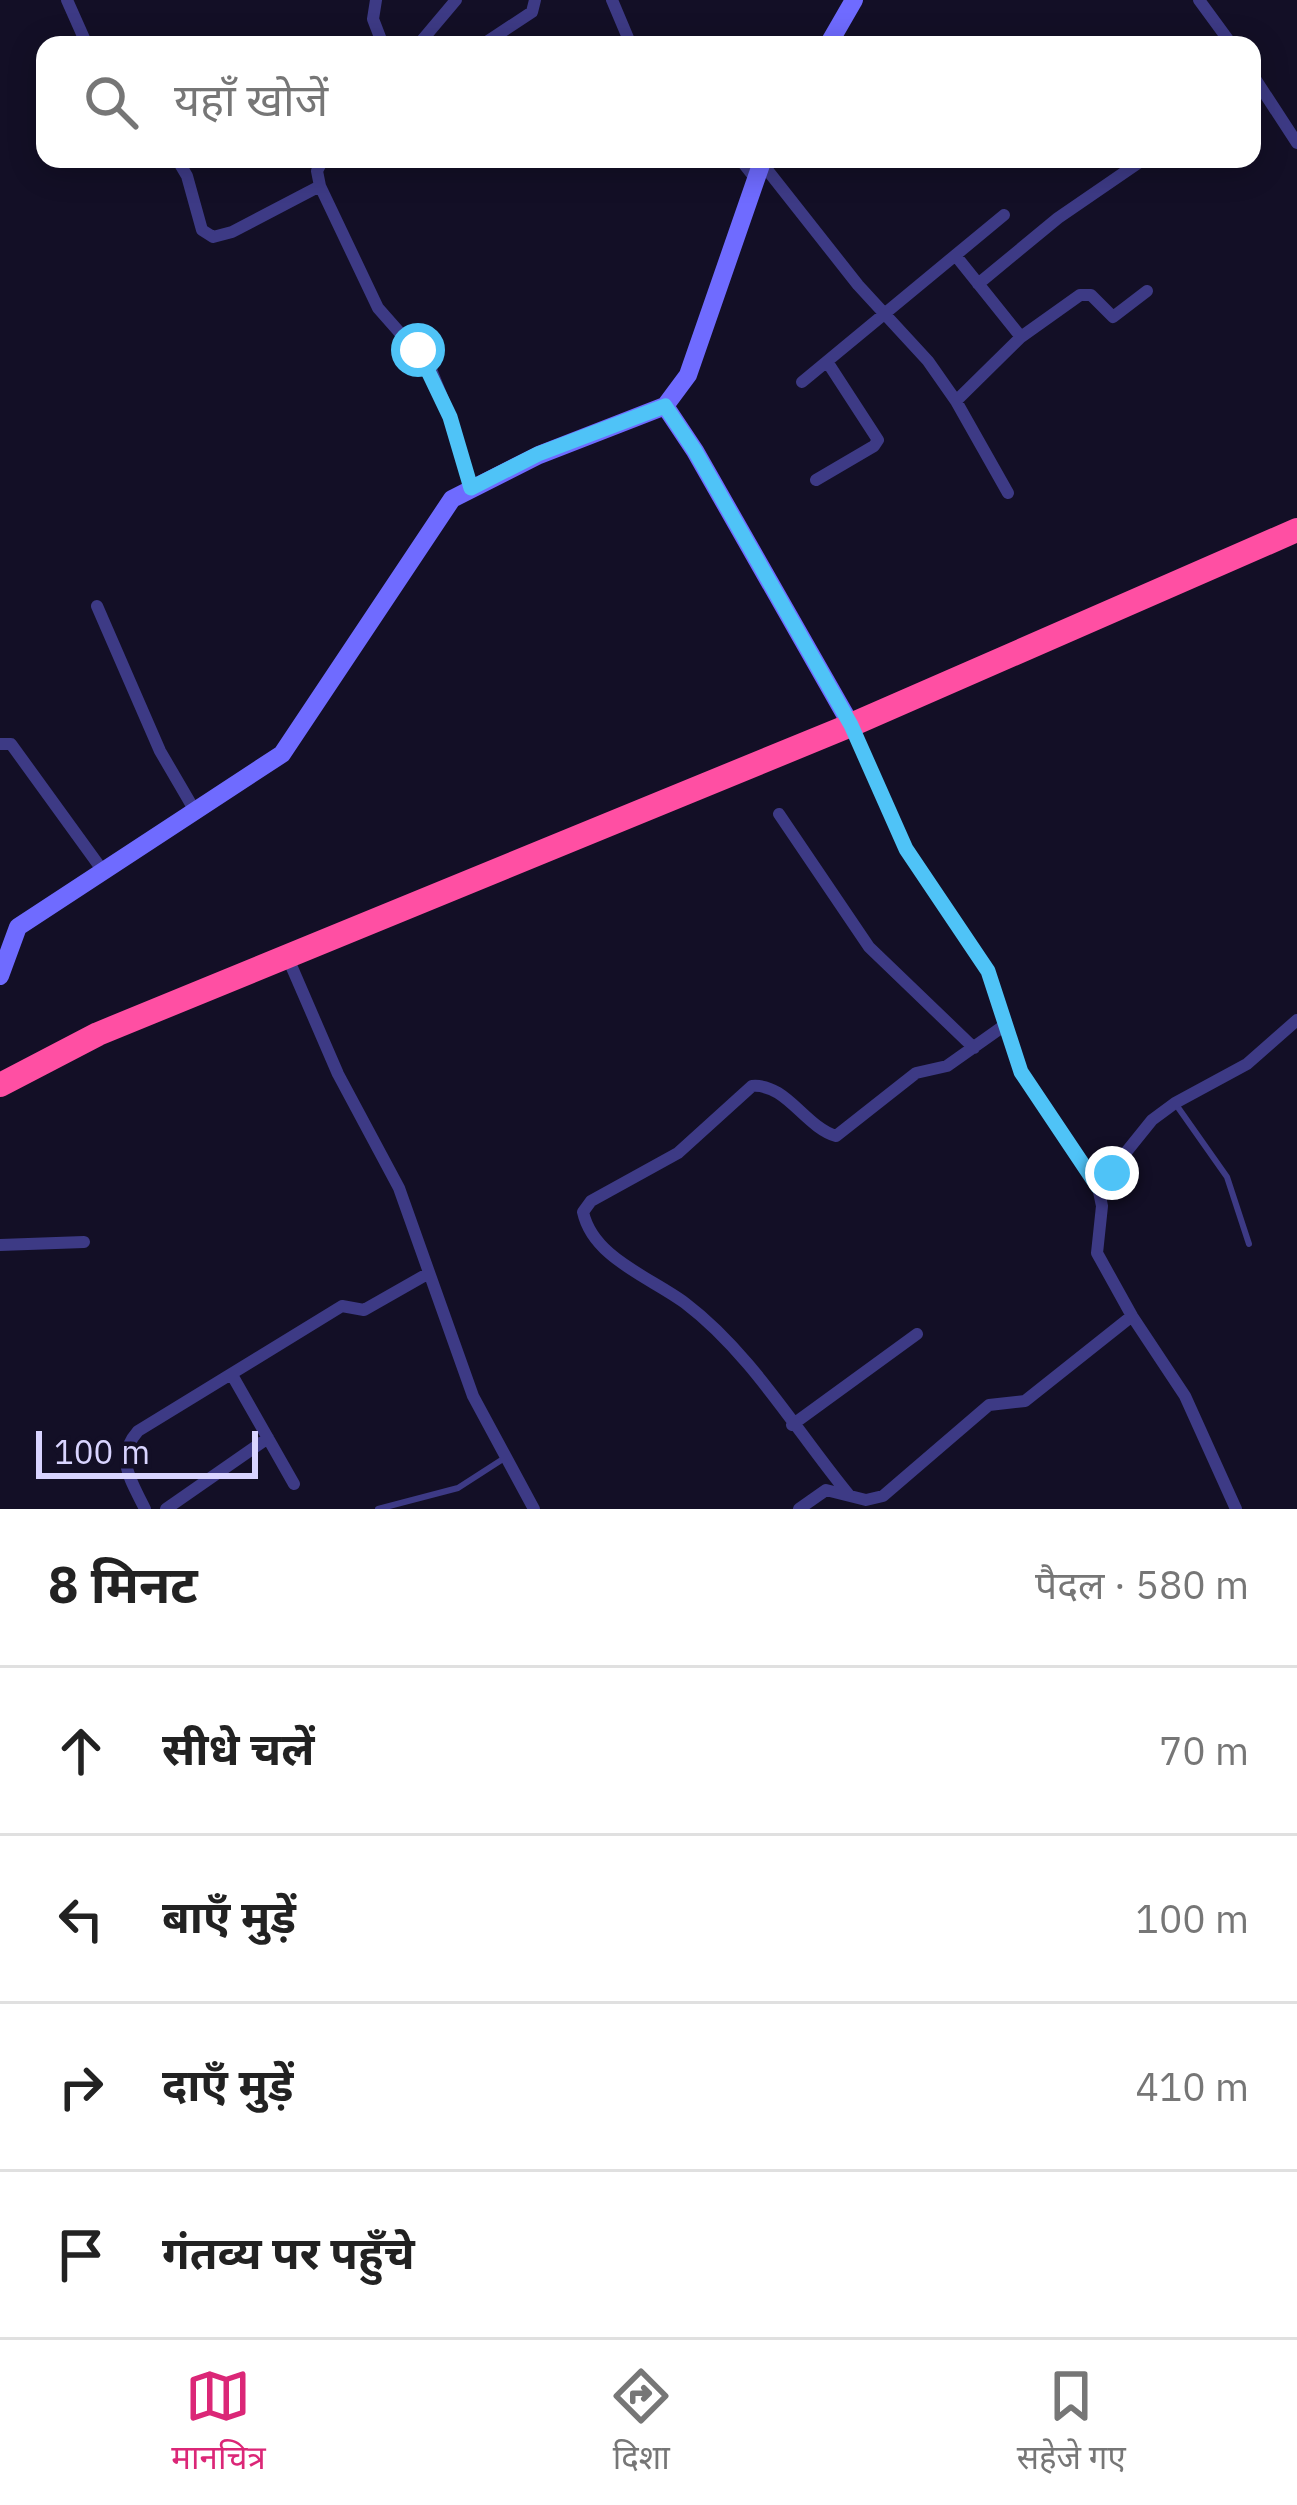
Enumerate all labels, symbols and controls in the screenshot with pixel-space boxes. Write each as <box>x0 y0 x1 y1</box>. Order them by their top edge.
search box <box>36 36 1261 168</box>
icon: search <box>78 69 144 135</box>
text: यहाँ खोजें <box>174 70 328 128</box>
route start <box>391 323 445 377</box>
route end <box>1085 1146 1139 1200</box>
scale bar <box>36 1425 258 1478</box>
text: 100 m <box>54 1430 150 1473</box>
text: 8 मिनट <box>48 1551 198 1617</box>
text: पैदल · 580 m <box>1035 1559 1249 1610</box>
icon: ahead <box>48 1718 114 1784</box>
text: सीधे चलें <box>162 1719 314 1777</box>
text: 70 m <box>1159 1725 1249 1776</box>
icon: left <box>48 1886 114 1952</box>
text: बाएँ मुड़ें <box>162 1887 296 1945</box>
text: 100 m <box>1136 1893 1249 1944</box>
icon: right <box>48 2054 114 2120</box>
text: दाएँ मुड़ें <box>162 2055 293 2113</box>
text: 410 m <box>1136 2061 1249 2112</box>
icon: arrive <box>48 2222 114 2288</box>
text: गंतव्य पर पहुँचे <box>162 2223 415 2281</box>
tab: मानचित्र <box>171 2363 266 2482</box>
tab: दिशा <box>608 2363 674 2482</box>
tab: सहेजे गए <box>1017 2363 1126 2482</box>

